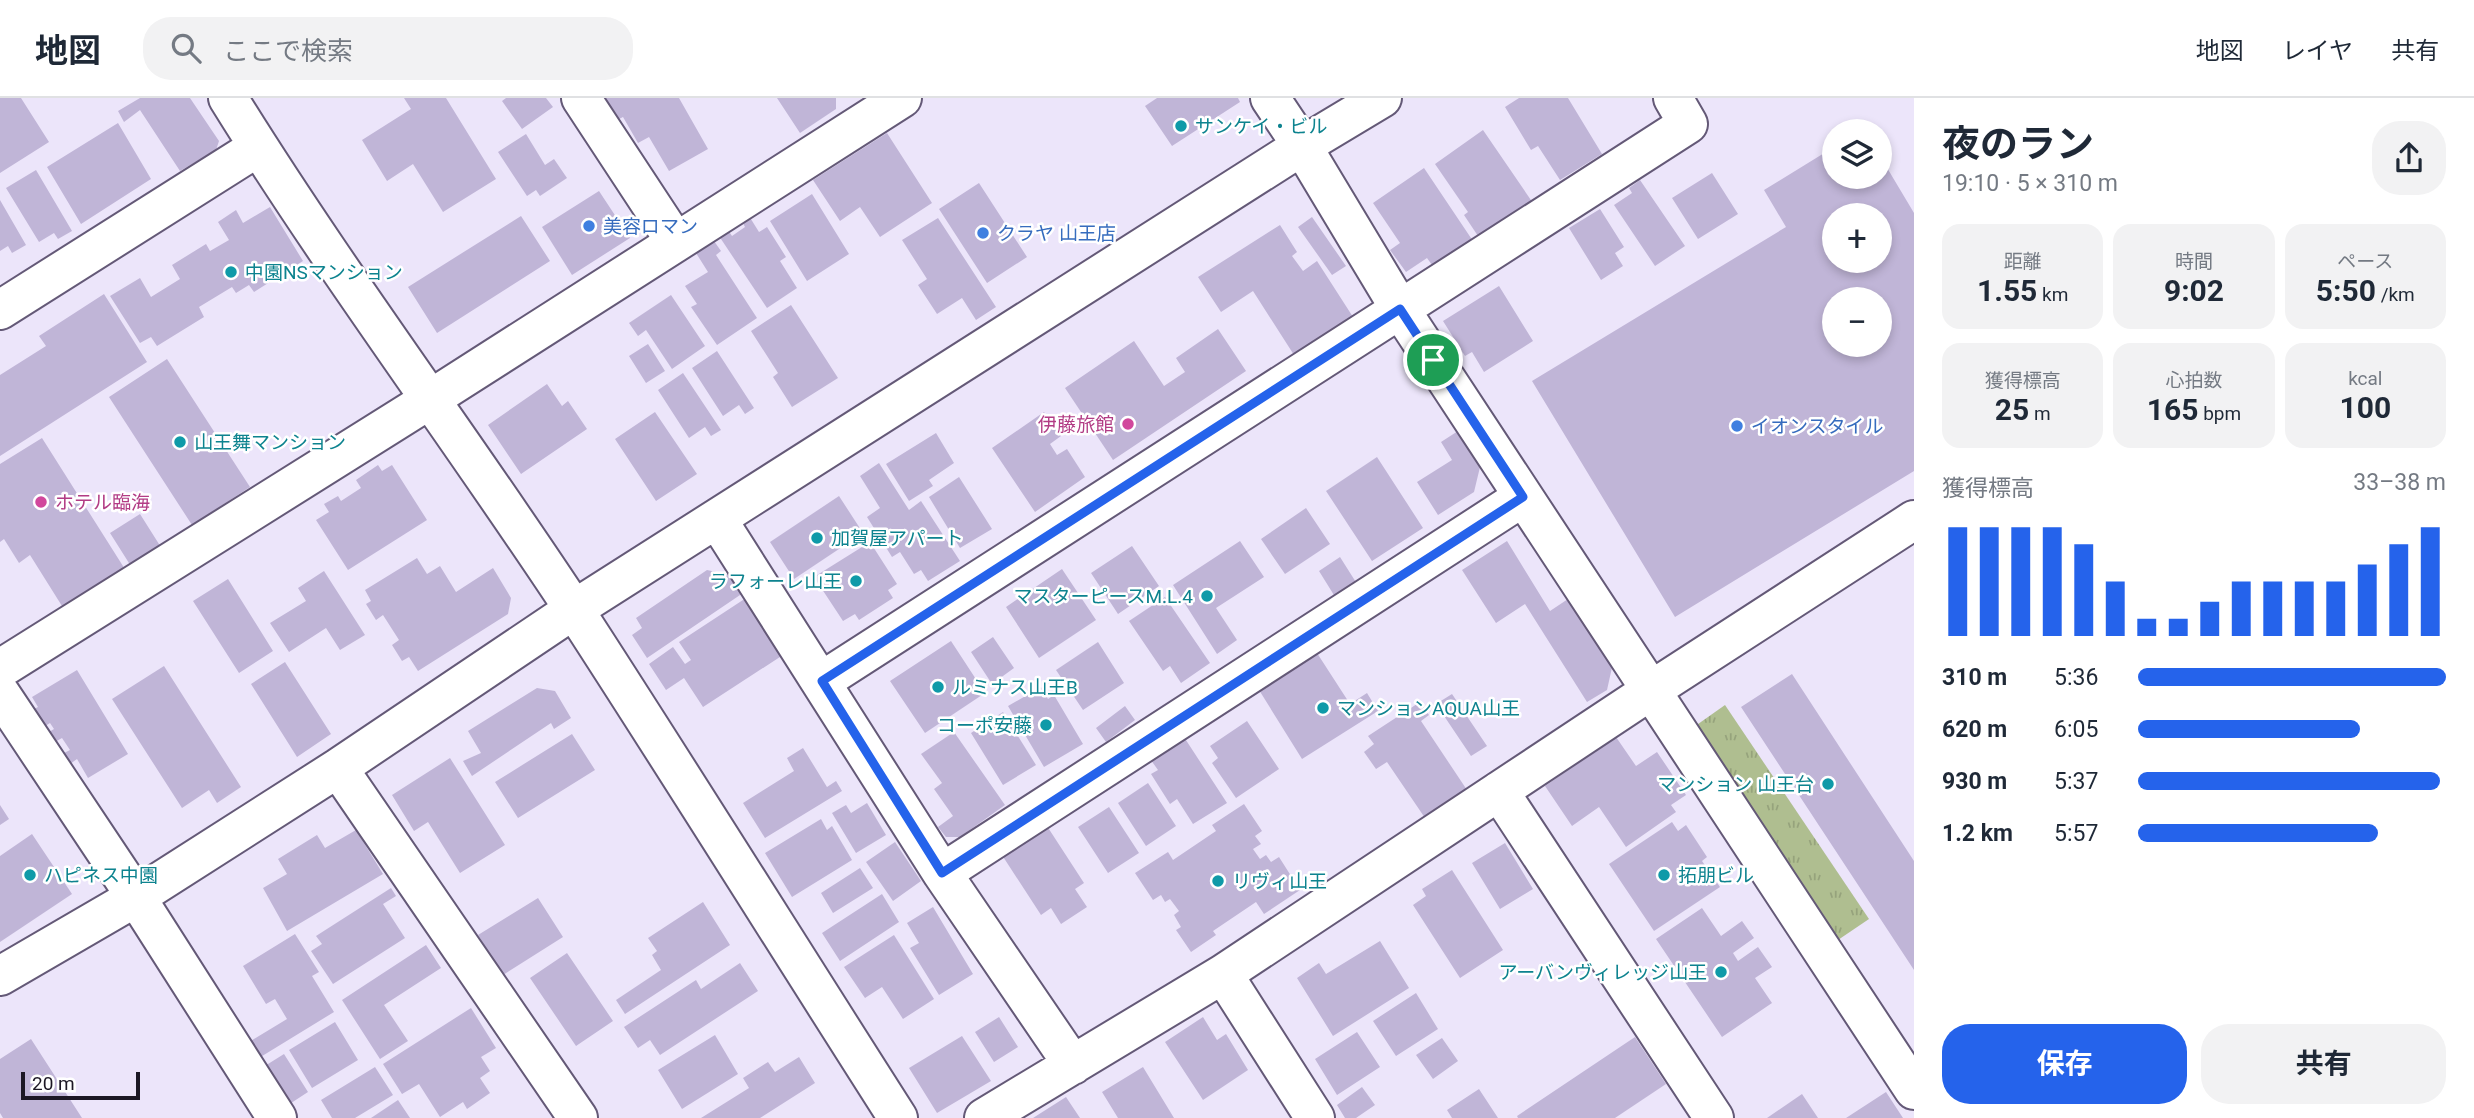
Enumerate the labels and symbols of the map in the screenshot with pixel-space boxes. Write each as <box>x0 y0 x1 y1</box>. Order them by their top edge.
place label: サンケイ・ビル <box>1195 115 1328 138</box>
marker: サンケイ・ビル <box>1173 118 1189 134</box>
place label: 美容ロマン <box>603 215 698 238</box>
marker: 美容ロマン <box>581 218 597 234</box>
place label: クラヤ 山王店 <box>997 222 1116 245</box>
marker: クラヤ 山王店 <box>975 225 991 241</box>
place label: 中園NSマンション <box>245 261 403 284</box>
marker: 中園NSマンション <box>223 264 239 280</box>
pin <box>1403 330 1463 390</box>
place label: 伊藤旅館 <box>1038 413 1114 436</box>
place label: イオンスタイル <box>1751 415 1884 438</box>
marker: 伊藤旅館 <box>1120 416 1136 432</box>
marker: イオンスタイル <box>1729 418 1745 434</box>
place label: 山王舞マンション <box>194 431 346 454</box>
marker: 山王舞マンション <box>172 434 188 450</box>
place label: ホテル臨海 <box>55 491 150 514</box>
marker: ホテル臨海 <box>33 494 49 510</box>
place label: 加賀屋アパート <box>831 527 964 550</box>
marker: 加賀屋アパート <box>809 530 825 546</box>
place label: ラフォーレ山王 <box>709 570 842 593</box>
marker: ラフォーレ山王 <box>848 573 864 589</box>
place label: マスターピースM.L.4 <box>1013 585 1193 608</box>
marker: マスターピースM.L.4 <box>1199 588 1215 604</box>
place label: ルミナス山王B <box>952 676 1078 699</box>
marker: ルミナス山王B <box>930 679 946 695</box>
place label: マンションAQUA山王 <box>1337 697 1520 720</box>
marker: マンションAQUA山王 <box>1315 700 1331 716</box>
place label: コーポ安藤 <box>937 714 1032 737</box>
marker: コーポ安藤 <box>1038 717 1054 733</box>
place label: マンション 山王台 <box>1657 773 1814 796</box>
marker: マンション 山王台 <box>1820 776 1836 792</box>
place label: ハピネス中園 <box>44 864 158 887</box>
place label: 拓朋ビル <box>1678 864 1754 887</box>
marker: ハピネス中園 <box>22 867 38 883</box>
marker: 拓朋ビル <box>1656 867 1672 883</box>
place label: リヴィ山王 <box>1232 870 1327 893</box>
marker: リヴィ山王 <box>1210 873 1226 889</box>
place label: アーバンヴィレッジ山王 <box>1498 961 1707 984</box>
marker: アーバンヴィレッジ山王 <box>1713 964 1729 980</box>
scale bar <box>21 1069 140 1101</box>

